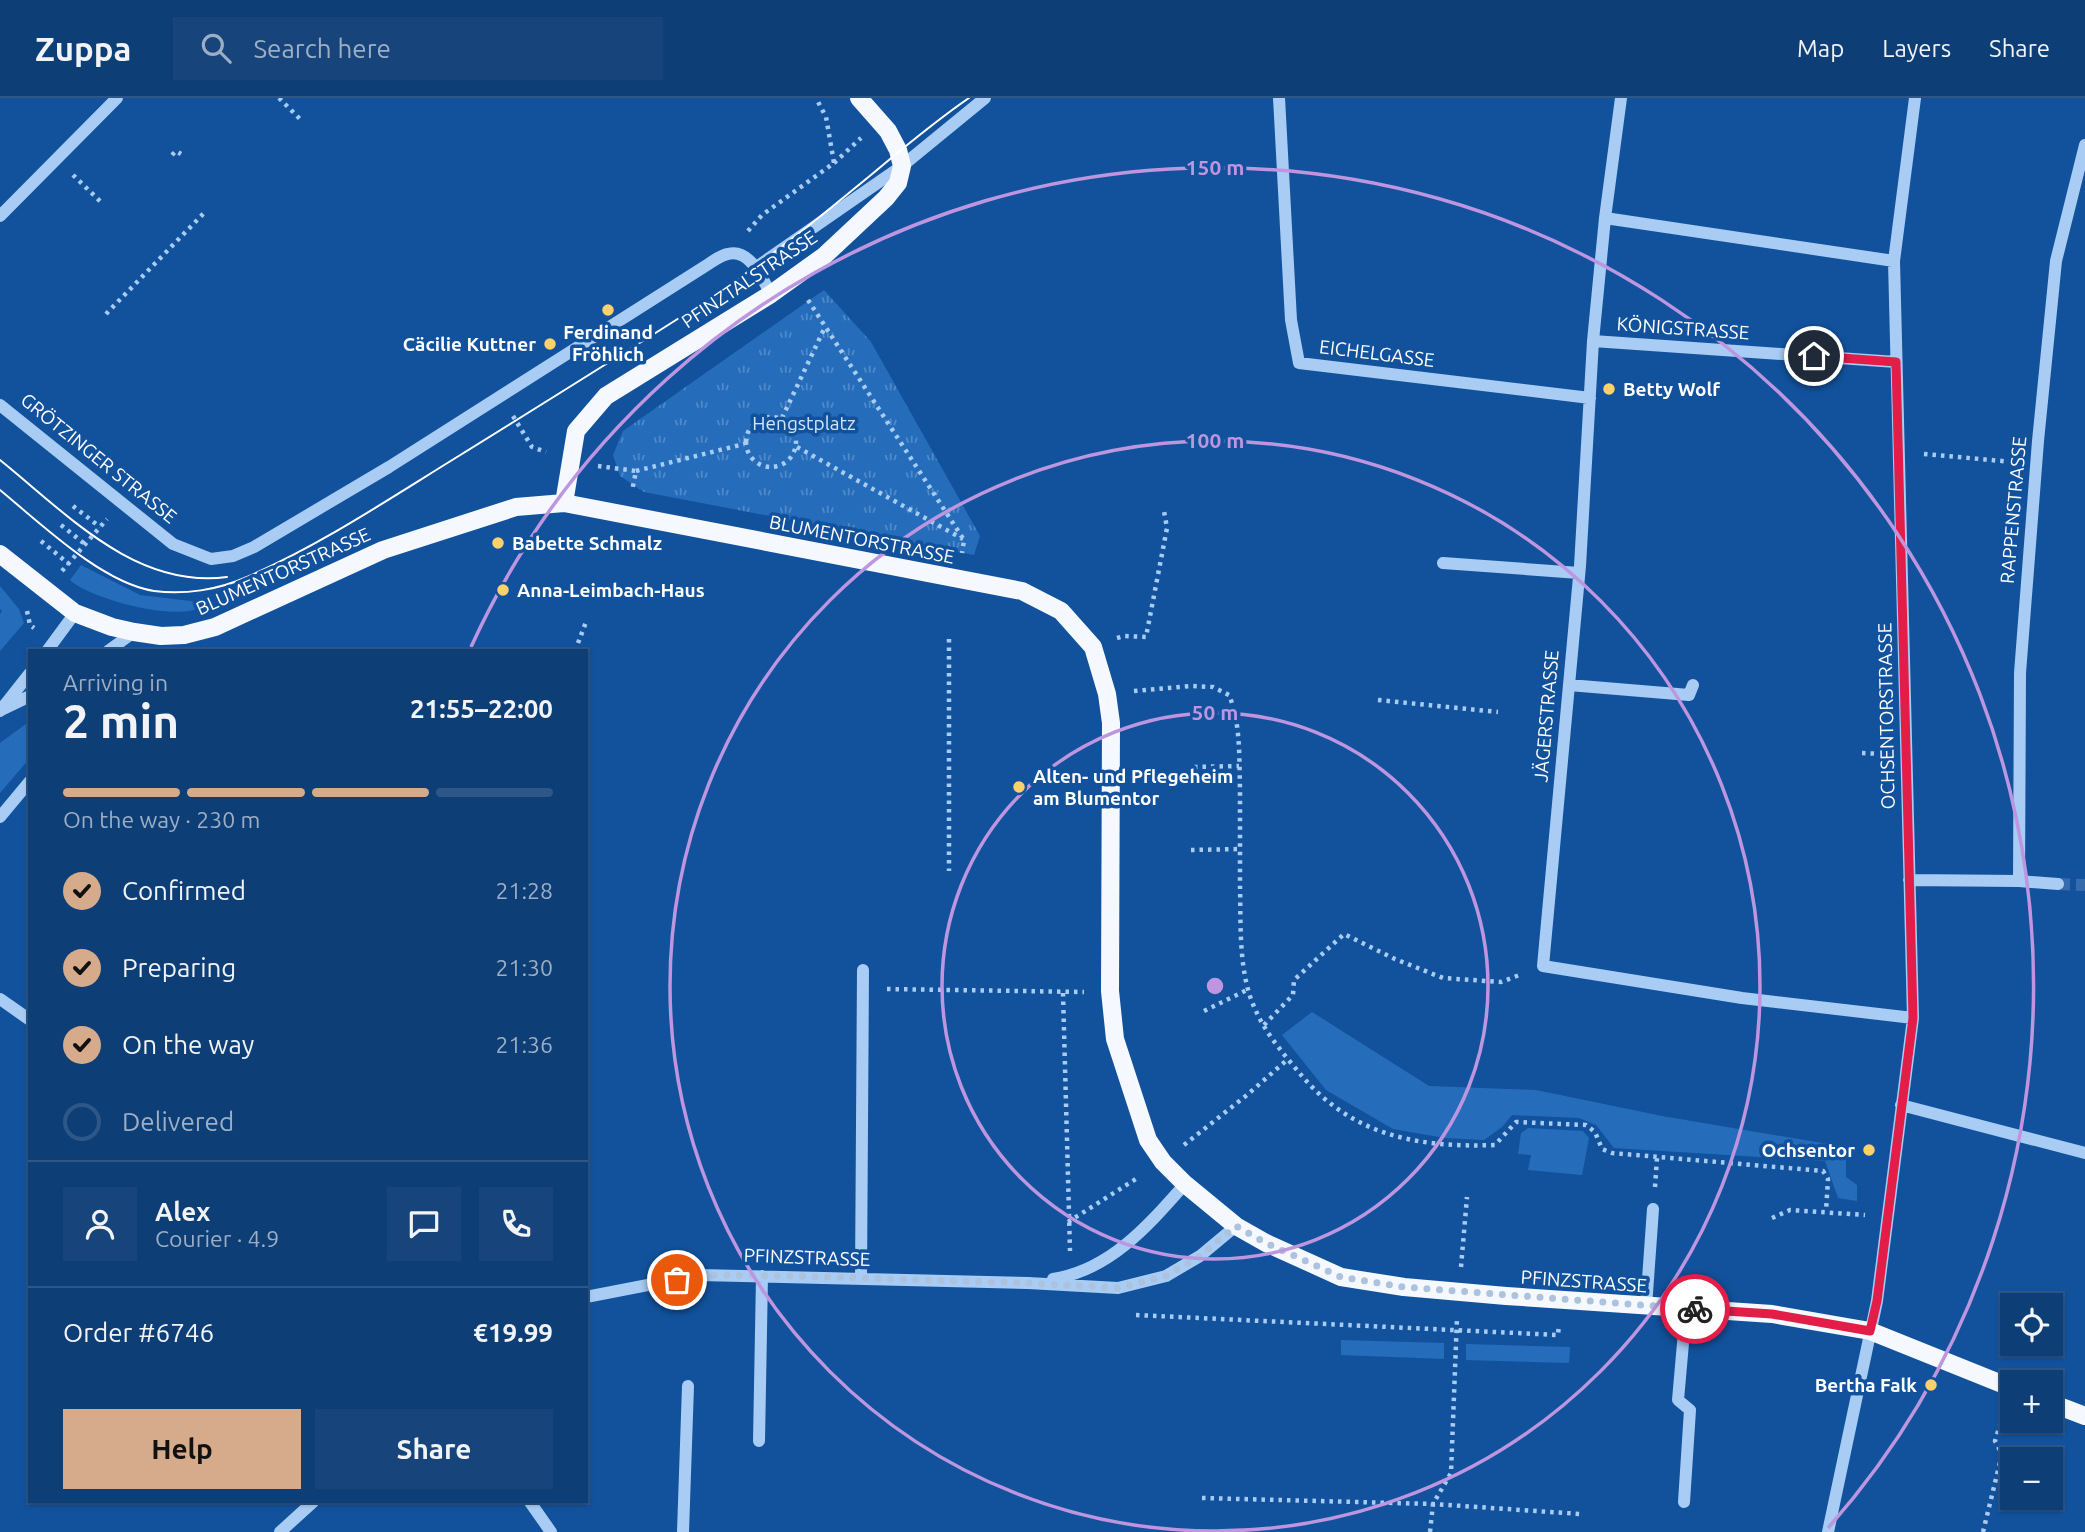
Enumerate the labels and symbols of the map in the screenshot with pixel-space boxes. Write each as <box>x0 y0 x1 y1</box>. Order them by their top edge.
text: 150 m <box>1186 155 1244 179</box>
street label: PFINZTALSTRASSE <box>677 226 821 332</box>
marker: Ferdinand Fröhlich <box>600 302 616 318</box>
street label: KÖNIGSTRASSE <box>1616 312 1750 344</box>
place label: Ferdinand Fröhlich <box>563 321 653 365</box>
pin <box>1784 326 1844 386</box>
place label: Cäcilie Kuttner <box>403 333 536 355</box>
street label: EICHELGASSE <box>1318 335 1436 371</box>
marker: Cäcilie Kuttner <box>542 336 558 352</box>
place label: Betty Wolf <box>1623 378 1720 400</box>
marker: Betty Wolf <box>1601 381 1617 397</box>
street label: GRÖTZINGER STRASSE <box>17 388 181 528</box>
park label: Hengstplatz <box>752 412 856 434</box>
text: 100 m <box>1186 428 1244 452</box>
street label: RAPPENSTRASSE <box>1996 435 2030 585</box>
street label: BLUMENTORSTRASSE <box>767 510 957 568</box>
street label: BLUMENTORSTRASSE <box>193 523 373 619</box>
place label: Babette Schmalz <box>512 532 662 554</box>
marker: Babette Schmalz <box>490 535 506 551</box>
place label: Anna-Leimbach-Haus <box>517 579 705 601</box>
marker: Anna-Leimbach-Haus <box>495 582 511 598</box>
street label: OCHSENTORSTRASSE <box>1873 622 1899 810</box>
street label: JÄGERSTRASSE <box>1529 649 1563 783</box>
text: 50 m <box>1192 700 1238 724</box>
place label: Alten- und Pflegeheim am Blumentor <box>1033 765 1233 809</box>
marker: Alten- und Pflegeheim am Blumentor <box>1011 779 1027 795</box>
centre of rings <box>1203 974 1227 998</box>
place label: Ochsentor <box>1761 1139 1855 1161</box>
marker: Ochsentor <box>1861 1142 1877 1158</box>
street label: PFINZSTRASSE <box>743 1244 871 1270</box>
pin <box>647 1250 707 1310</box>
street label: PFINZSTRASSE <box>1520 1266 1648 1296</box>
courier <box>1660 1274 1730 1344</box>
place label: Bertha Falk <box>1815 1374 1917 1396</box>
marker: Bertha Falk <box>1923 1377 1939 1393</box>

